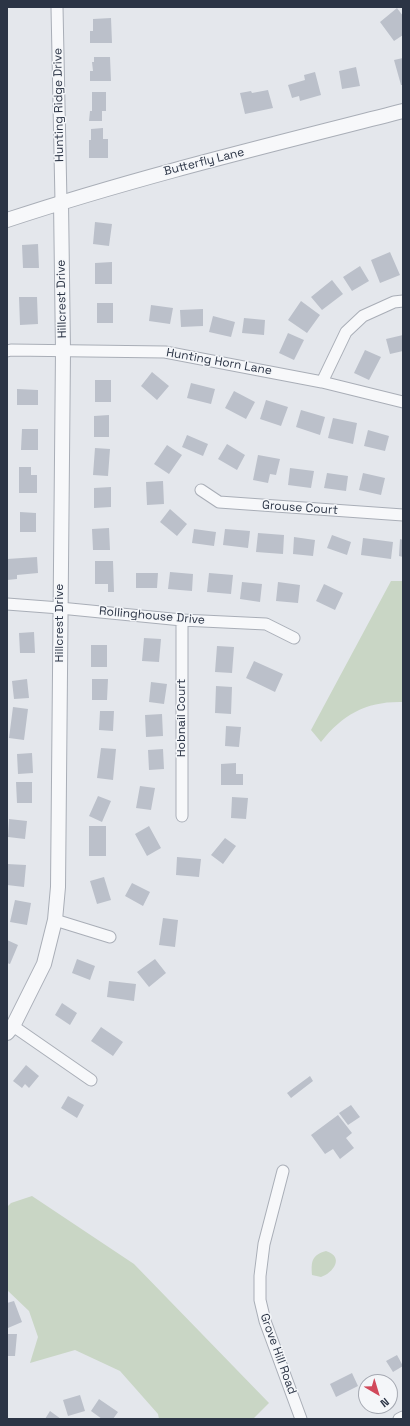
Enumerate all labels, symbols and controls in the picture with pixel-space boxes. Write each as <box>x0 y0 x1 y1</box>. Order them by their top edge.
street label: Hunting Ridge Drive <box>51 48 67 162</box>
street label: Butterfly Lane <box>162 145 246 179</box>
street label: Hillcrest Drive <box>54 259 70 339</box>
street label: Hunting Horn Lane <box>165 346 273 378</box>
street label: Grouse Court <box>262 498 338 518</box>
street label: Hillcrest Drive <box>53 584 67 662</box>
street label: Rollinghouse Drive <box>98 604 206 628</box>
street label: Hobnail Court <box>175 679 189 757</box>
street label: Grove Hill Road <box>257 1312 299 1396</box>
north arrow <box>358 1374 398 1414</box>
text: N <box>378 1395 392 1410</box>

